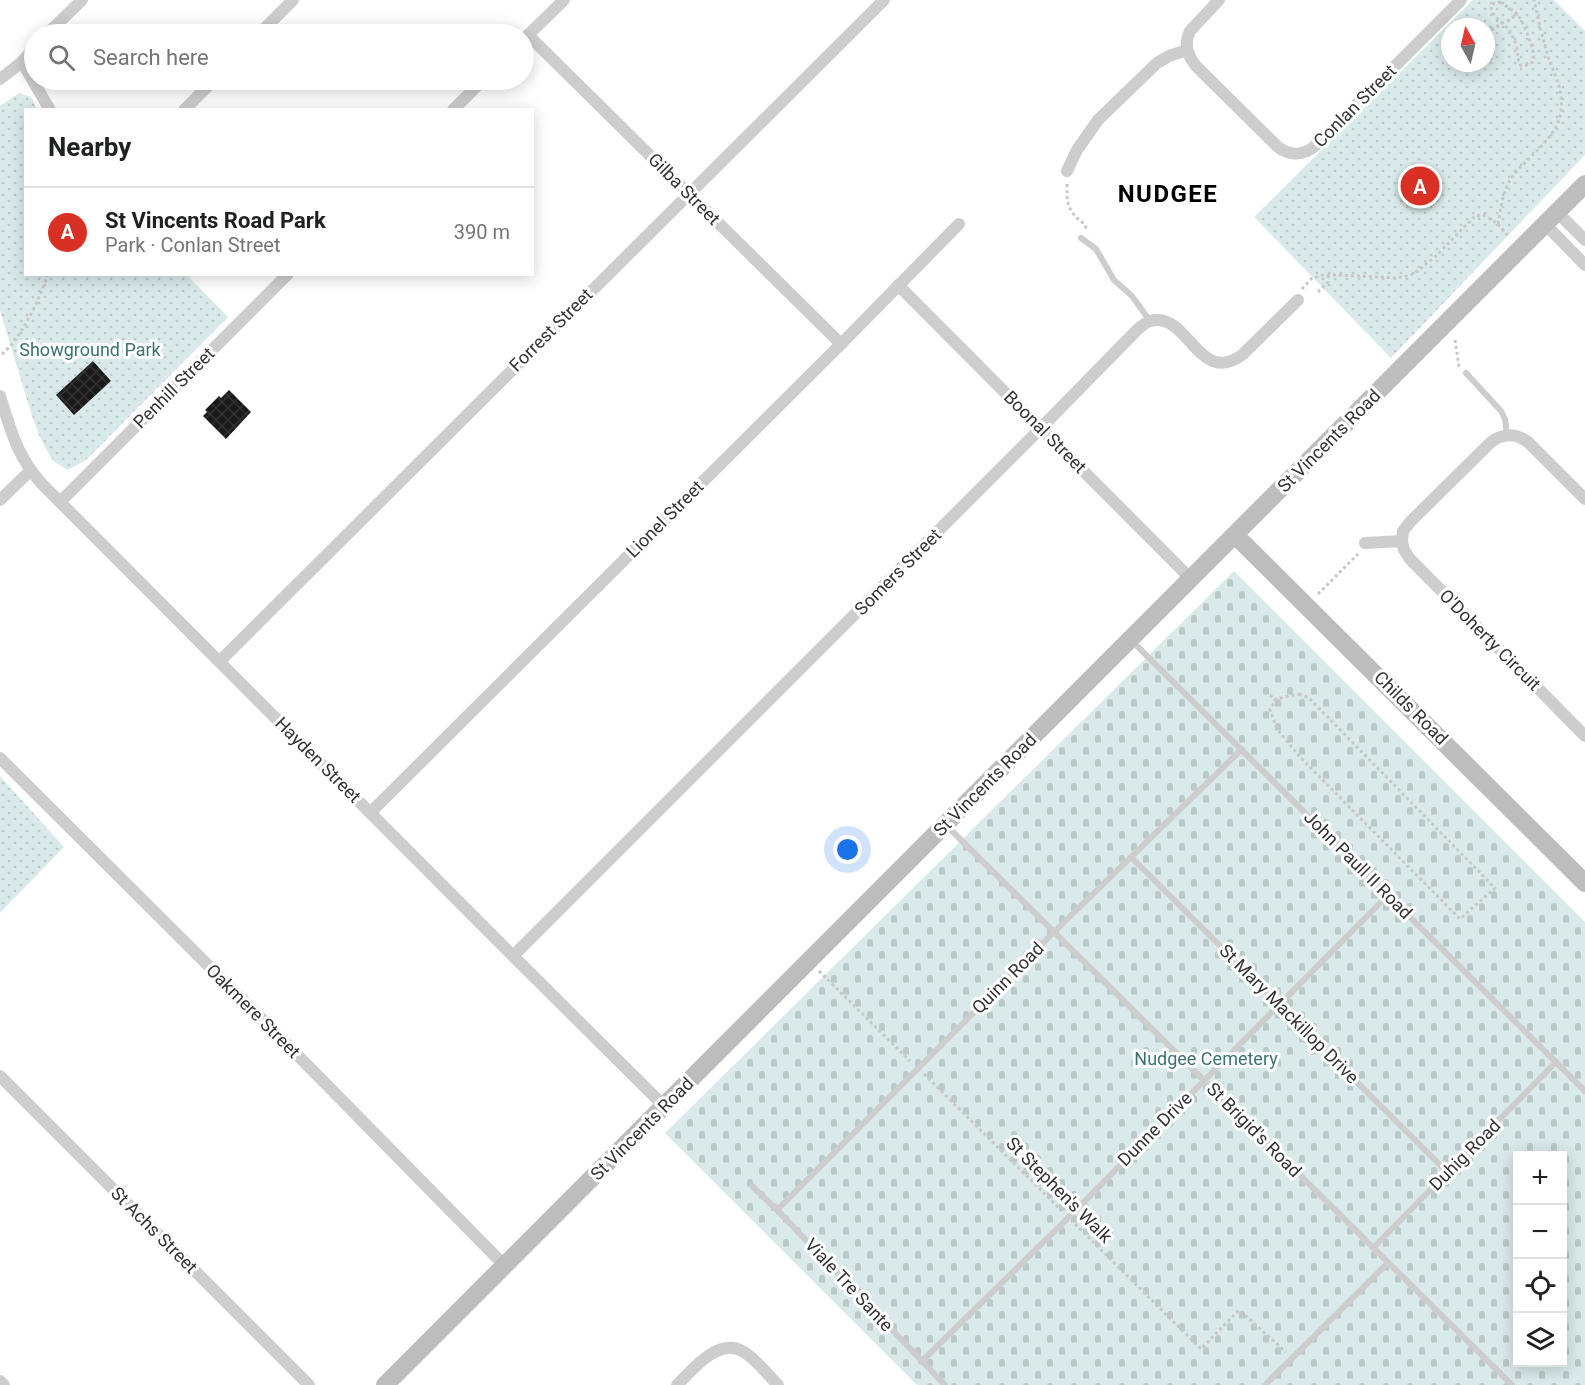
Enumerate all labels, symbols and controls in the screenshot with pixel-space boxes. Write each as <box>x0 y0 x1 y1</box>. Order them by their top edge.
north arrow <box>1441 18 1495 72</box>
search box <box>24 24 534 90</box>
icon: search <box>45 41 78 74</box>
text: Search here <box>93 45 209 70</box>
street label: Conlan Street <box>1309 60 1400 151</box>
text: Nearby <box>48 132 131 162</box>
street label: Gilba Street <box>644 148 725 229</box>
pin: A <box>1400 164 1440 208</box>
district label: NUDGEE <box>1118 180 1218 208</box>
text: St Vincents Road Park <box>105 208 326 233</box>
text: A <box>61 220 74 244</box>
text: 390 m <box>454 220 510 244</box>
text: Park · Conlan Street <box>105 233 280 257</box>
street label: Forrest Street <box>505 284 597 376</box>
park label: Showground Park <box>19 339 162 360</box>
street label: Penhill Street <box>129 343 219 432</box>
street label: St Vincents Road <box>1273 385 1384 496</box>
street label: Boonal Street <box>1000 386 1091 477</box>
street label: Lionel Street <box>622 476 708 561</box>
street label: Somers Street <box>850 524 945 619</box>
street label: O'Doherty Circuit <box>1436 585 1545 695</box>
street label: Childs Road <box>1370 666 1453 749</box>
street label: Hayden Street <box>271 712 366 807</box>
street label: St Vincents Road <box>929 729 1040 840</box>
street label: John Paull II Road <box>1300 806 1417 923</box>
your location <box>833 835 862 864</box>
street label: Quinn Road <box>968 938 1048 1018</box>
street label: St Mary Mackillop Drive <box>1215 940 1363 1088</box>
street label: Oakmere Street <box>202 959 305 1062</box>
park label: Nudgee Cemetery <box>1134 1048 1278 1069</box>
street label: St Vincents Road <box>586 1073 697 1184</box>
street label: St Brigid's Road <box>1203 1078 1306 1181</box>
street label: Dunne Drive <box>1113 1087 1196 1170</box>
street label: Duhig Road <box>1425 1115 1505 1195</box>
street label: St Stephen's Walk <box>1002 1132 1117 1248</box>
map controls <box>1513 1151 1567 1367</box>
button: + <box>1513 1151 1567 1205</box>
street label: St Achs Street <box>107 1182 202 1277</box>
button: − <box>1513 1205 1567 1259</box>
street label: Viale Tre Sante <box>801 1234 898 1336</box>
button: locate <box>1513 1259 1567 1313</box>
button: layers <box>1513 1313 1567 1367</box>

